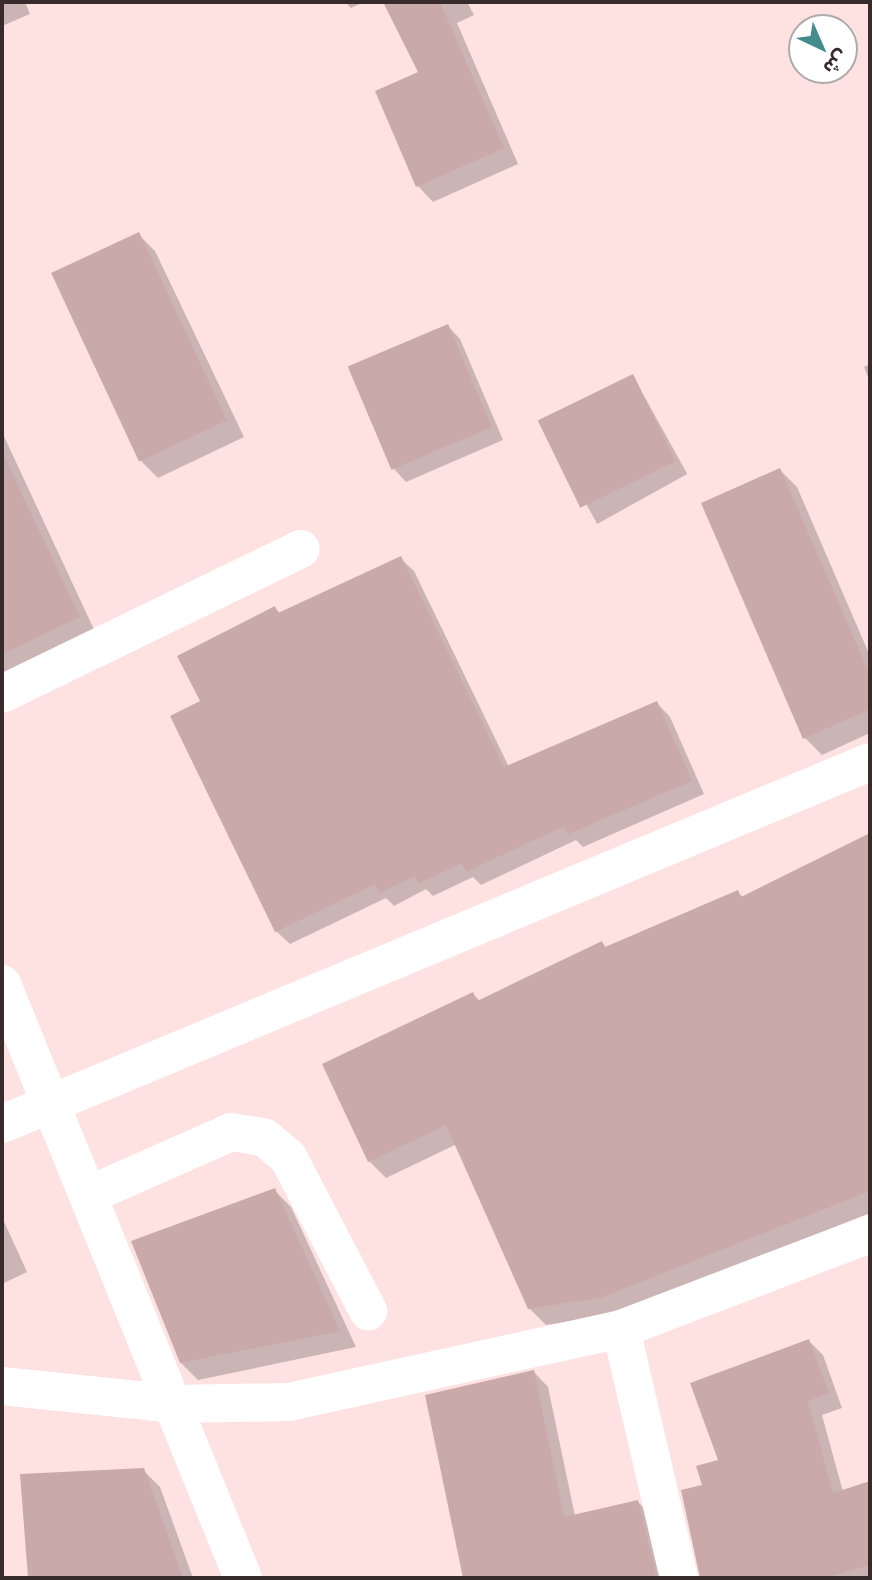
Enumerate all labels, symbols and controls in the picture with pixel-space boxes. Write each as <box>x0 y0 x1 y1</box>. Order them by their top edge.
north arrow <box>788 14 858 84</box>
text: ش <box>819 46 853 80</box>

